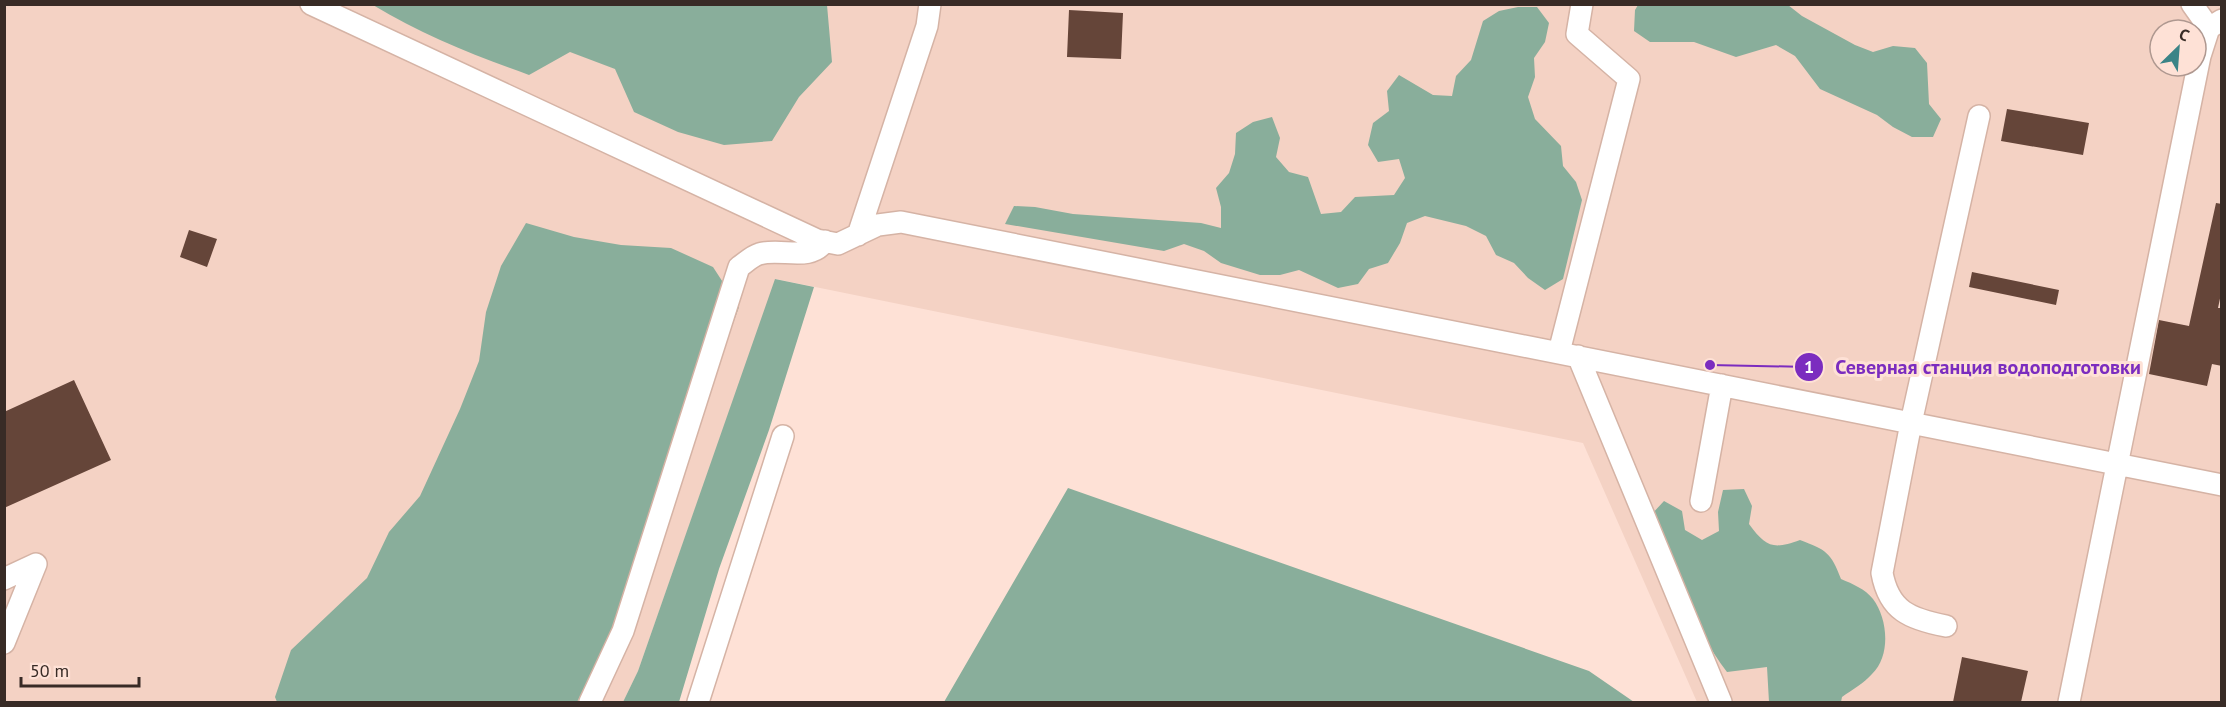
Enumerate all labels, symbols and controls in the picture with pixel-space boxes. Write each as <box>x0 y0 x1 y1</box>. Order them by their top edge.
north arrow <box>2148 18 2208 78</box>
text: С <box>2176 23 2193 45</box>
callout: Северная станция водоподготовки <box>1794 348 2153 386</box>
text: Северная станция водоподготовки <box>1835 354 2141 380</box>
text: 1 <box>1804 355 1814 378</box>
scale bar <box>21 650 140 688</box>
text: 50 m <box>30 659 69 682</box>

